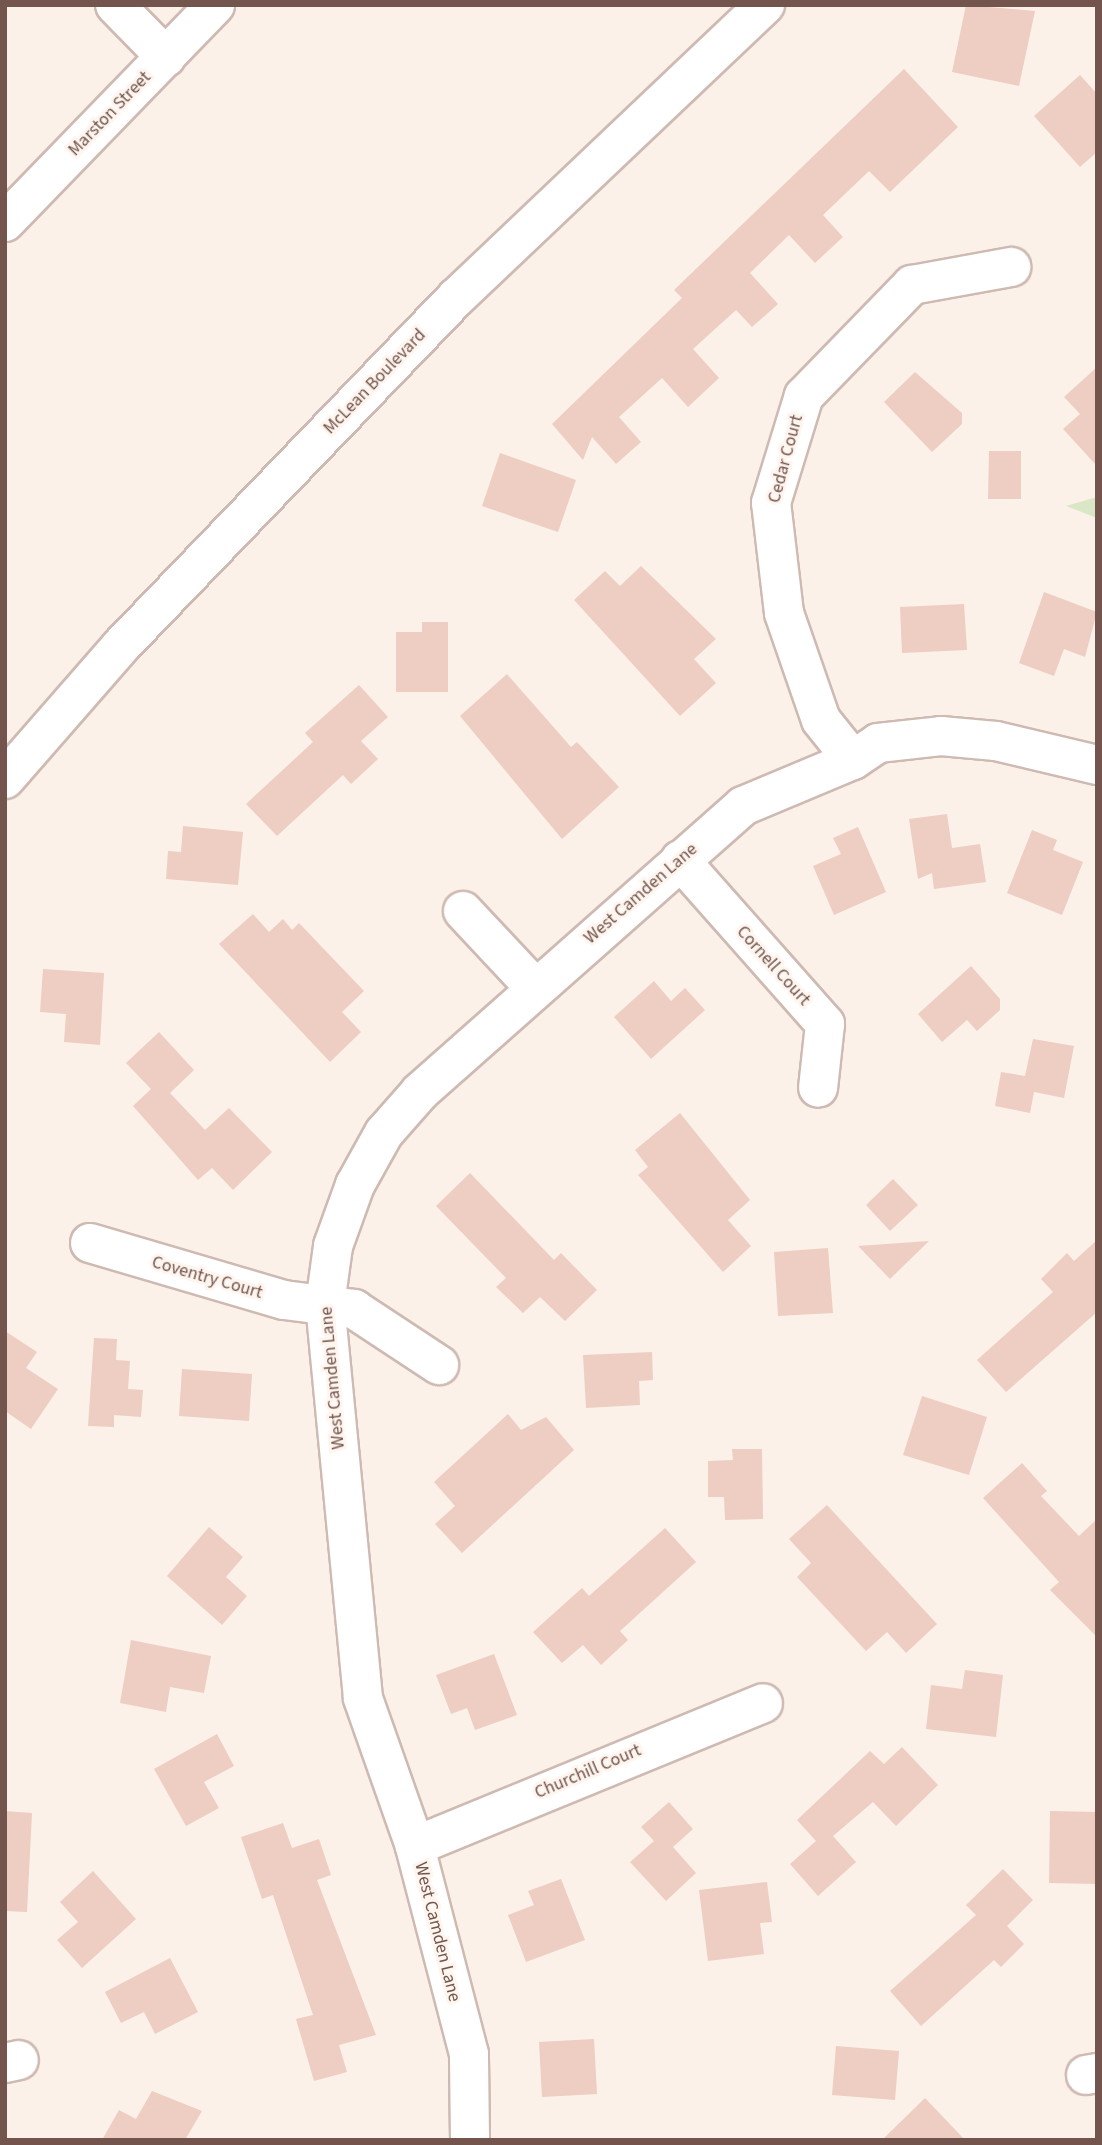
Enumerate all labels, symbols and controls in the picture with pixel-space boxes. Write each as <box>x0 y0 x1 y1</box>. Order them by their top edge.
street label: Marston Street <box>64 67 156 161</box>
street label: McLean Boulevard <box>319 325 431 439</box>
street label: Cedar Court <box>764 413 808 505</box>
street label: West Camden Lane <box>580 839 702 949</box>
street label: Cornell Court <box>732 922 814 1010</box>
street label: Coventry Court <box>149 1252 265 1304</box>
street label: West Camden Lane <box>316 1306 350 1450</box>
street label: Churchill Court <box>532 1740 644 1804</box>
street label: West Camden Lane <box>409 1860 465 2004</box>

